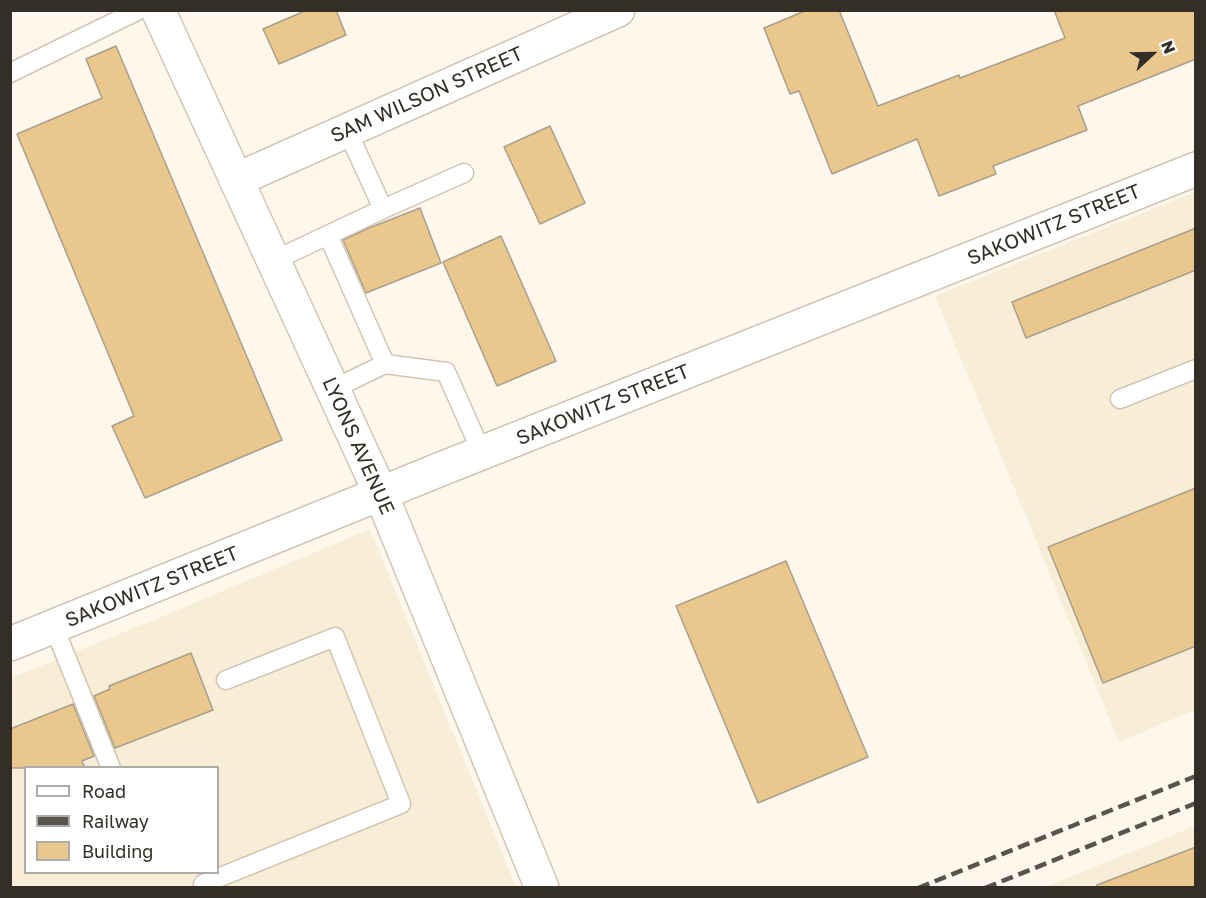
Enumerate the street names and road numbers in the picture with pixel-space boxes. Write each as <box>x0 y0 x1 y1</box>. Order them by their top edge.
street label: SAM WILSON STREET <box>327 42 527 148</box>
street label: SAKOWITZ STREET <box>964 179 1144 271</box>
street label: SAKOWITZ STREET <box>513 359 693 451</box>
street label: LYONS AVENUE <box>317 373 399 519</box>
street label: SAKOWITZ STREET <box>62 541 242 633</box>

